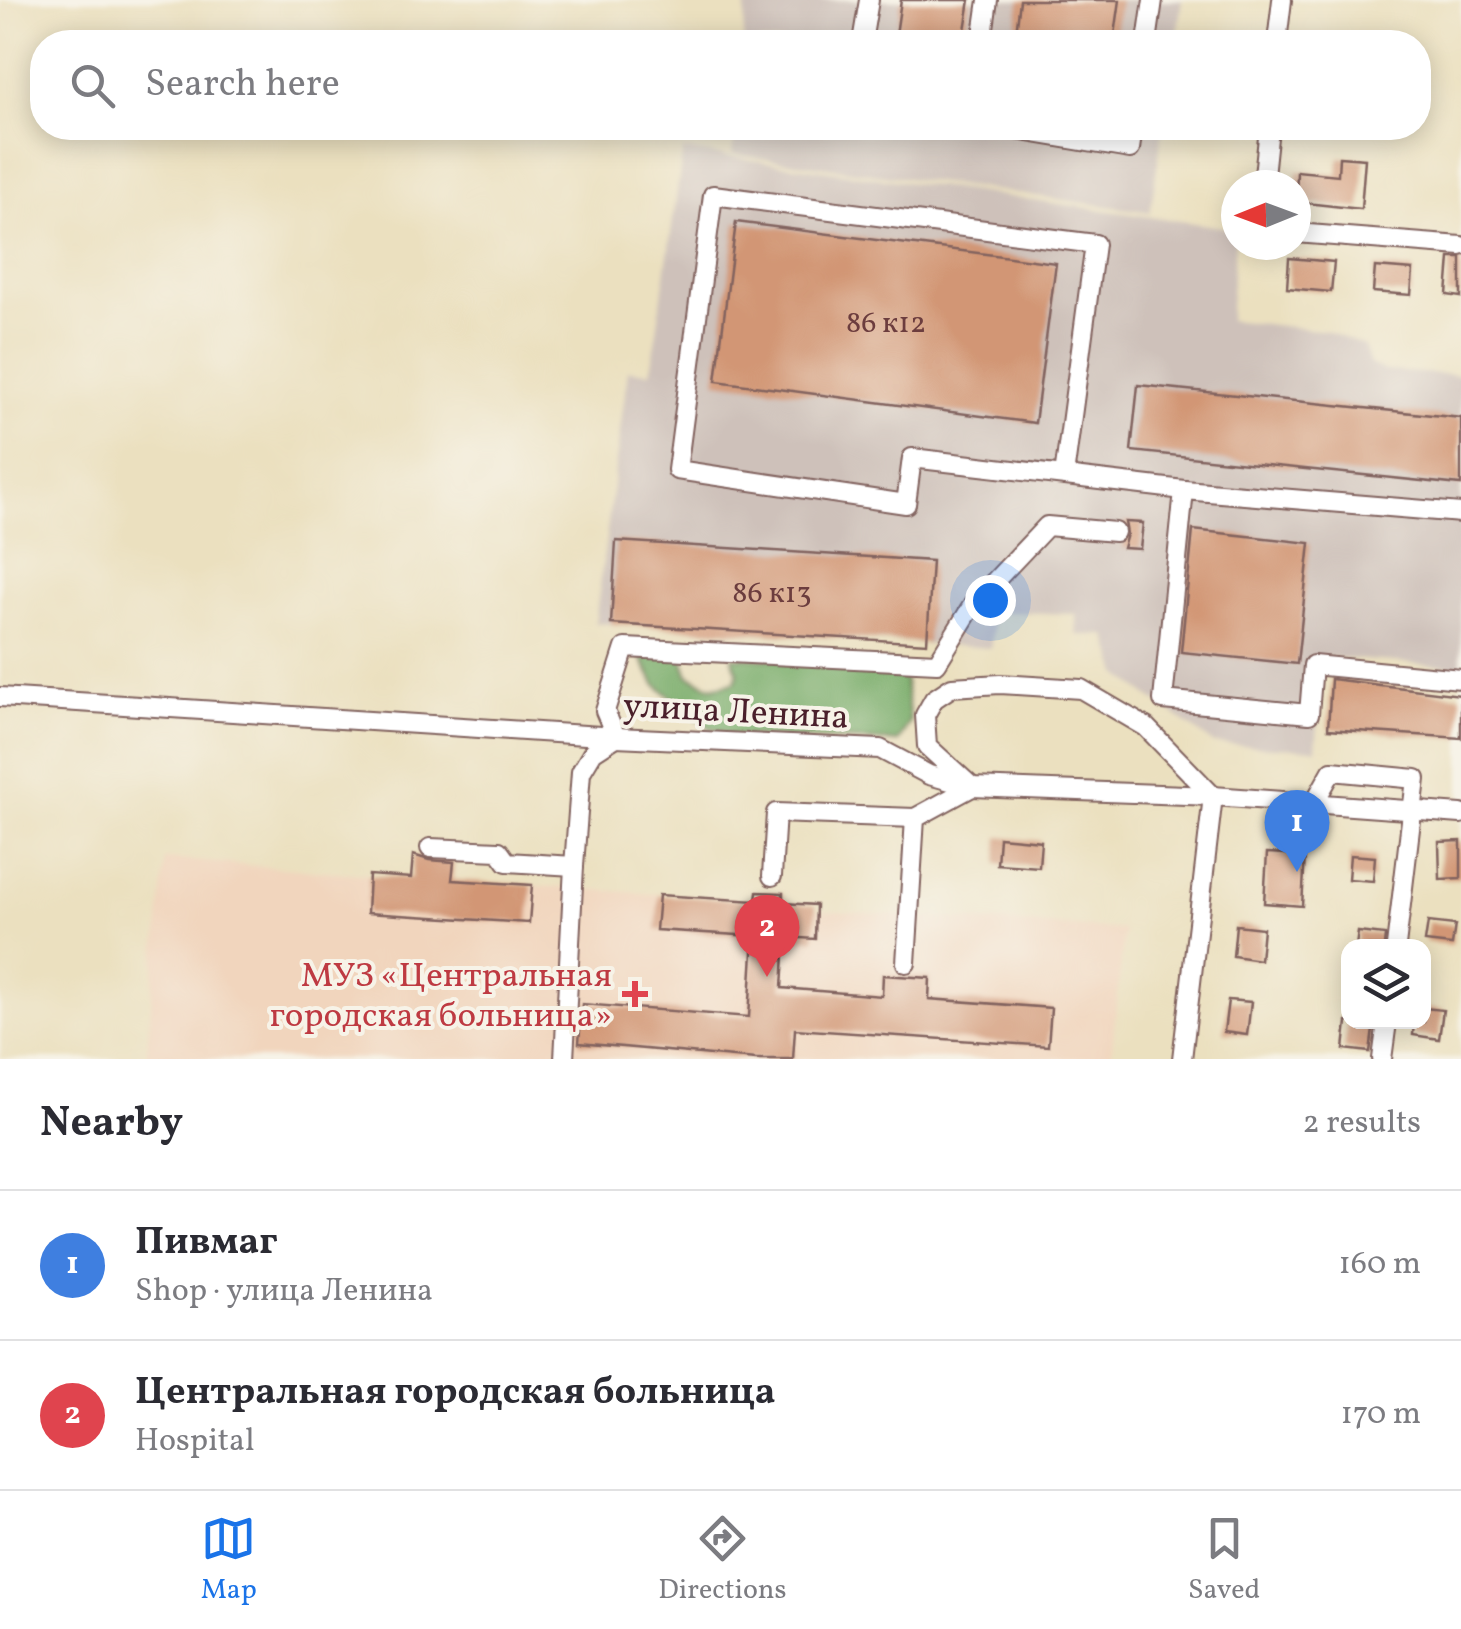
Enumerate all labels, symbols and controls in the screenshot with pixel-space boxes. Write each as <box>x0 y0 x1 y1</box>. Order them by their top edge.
search box <box>30 30 1431 140</box>
icon: search <box>65 58 120 113</box>
text: Search here <box>145 59 340 112</box>
north arrow <box>1221 170 1311 260</box>
house number: 86 к12 <box>846 303 926 345</box>
house number: 86 к13 <box>732 573 812 615</box>
your location <box>965 575 1016 626</box>
street label: улица Ленина <box>622 683 850 743</box>
pin: 1 <box>1264 790 1330 872</box>
pin: 2 <box>734 894 800 977</box>
map controls <box>1341 939 1431 1029</box>
button: layers <box>1341 939 1431 1029</box>
place label: МУЗ «Центральная городская больница» <box>270 953 612 1041</box>
marker: МУЗ «Центральная городская больница» <box>622 981 648 1007</box>
text: Nearby <box>40 1095 183 1154</box>
text: 2 results <box>1303 1102 1421 1146</box>
text: Пивмаг <box>135 1217 278 1270</box>
text: 1 <box>66 1243 79 1287</box>
text: 160 m <box>1338 1243 1421 1287</box>
text: Shop · улица Ленина <box>135 1270 433 1314</box>
text: Центральная городская больница <box>135 1367 776 1420</box>
text: 2 <box>64 1393 81 1437</box>
text: 170 m <box>1340 1393 1421 1437</box>
text: Hospital <box>135 1420 255 1464</box>
tab: Map <box>201 1511 257 1610</box>
tab: Directions <box>658 1511 787 1610</box>
tab: Saved <box>1188 1511 1260 1610</box>

